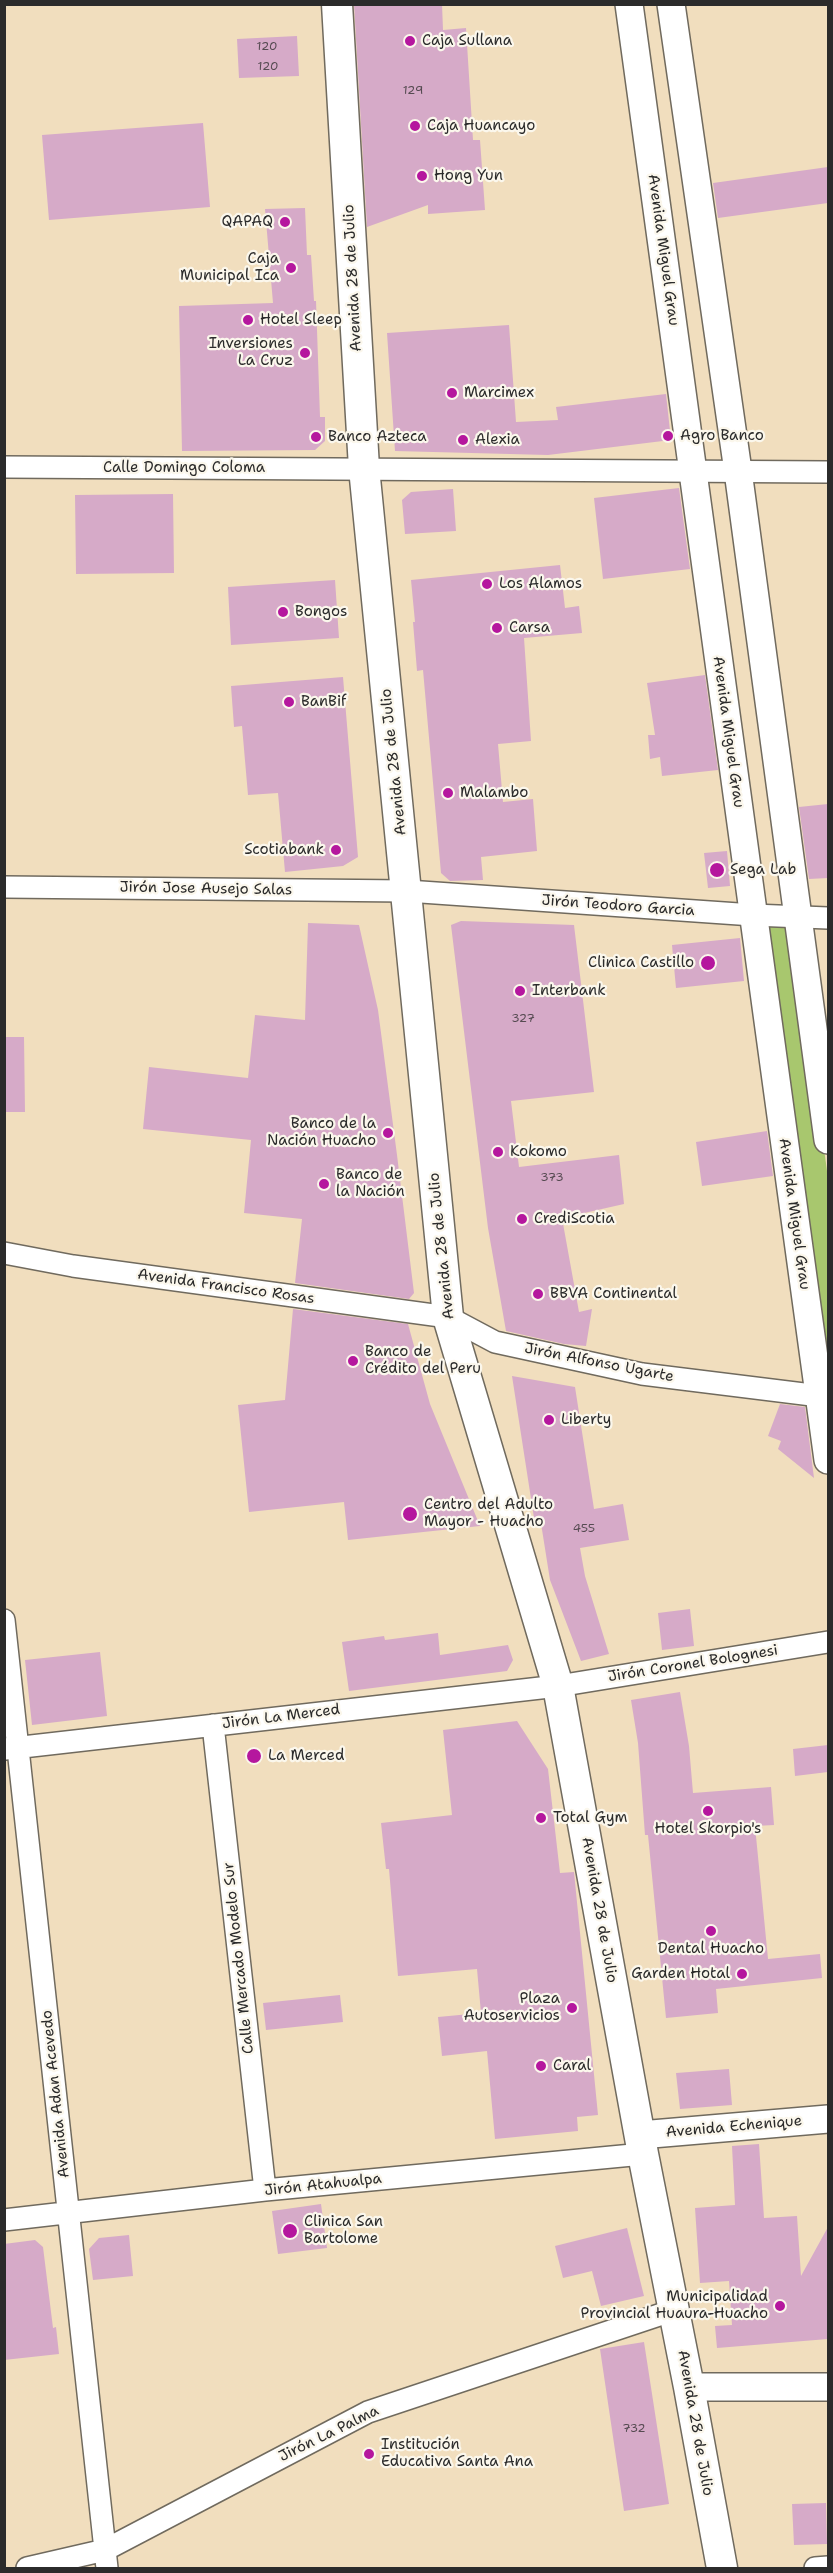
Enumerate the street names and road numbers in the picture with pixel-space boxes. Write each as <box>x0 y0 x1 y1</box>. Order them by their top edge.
street label: Avenida Miguel Grau <box>643 173 683 327</box>
street label: Avenida 28 de Julio <box>340 204 366 352</box>
street label: Calle Domingo Coloma <box>103 459 265 477</box>
street label: Avenida Miguel Grau <box>708 655 748 809</box>
street label: Avenida 28 de Julio <box>377 688 411 836</box>
street label: Jirón Jose Ausejo Salas <box>120 878 292 900</box>
street label: Jirón Teodoro Garcia <box>541 892 695 920</box>
street label: Avenida Miguel Grau <box>774 1137 814 1291</box>
street label: Avenida 28 de Julio <box>425 1172 459 1320</box>
street label: Avenida Francisco Rosas <box>136 1266 316 1308</box>
street label: Jirón Alfonso Ugarte <box>523 1340 675 1386</box>
street label: Jirón Coronel Bolognesi <box>607 1642 779 1686</box>
street label: Jirón La Merced <box>221 1701 341 1733</box>
street label: Avenida 28 de Julio <box>577 1836 621 1984</box>
street label: Calle Mercado Modelo Sur <box>220 1861 258 2055</box>
street label: Avenida Adan Acevedo <box>38 2009 74 2179</box>
street label: Avenida Echenique <box>665 2112 803 2142</box>
street label: Jirón Atahualpa <box>263 2170 383 2200</box>
street label: Avenida 28 de Julio <box>673 2349 717 2497</box>
street label: Jirón La Palma <box>276 2402 382 2466</box>

